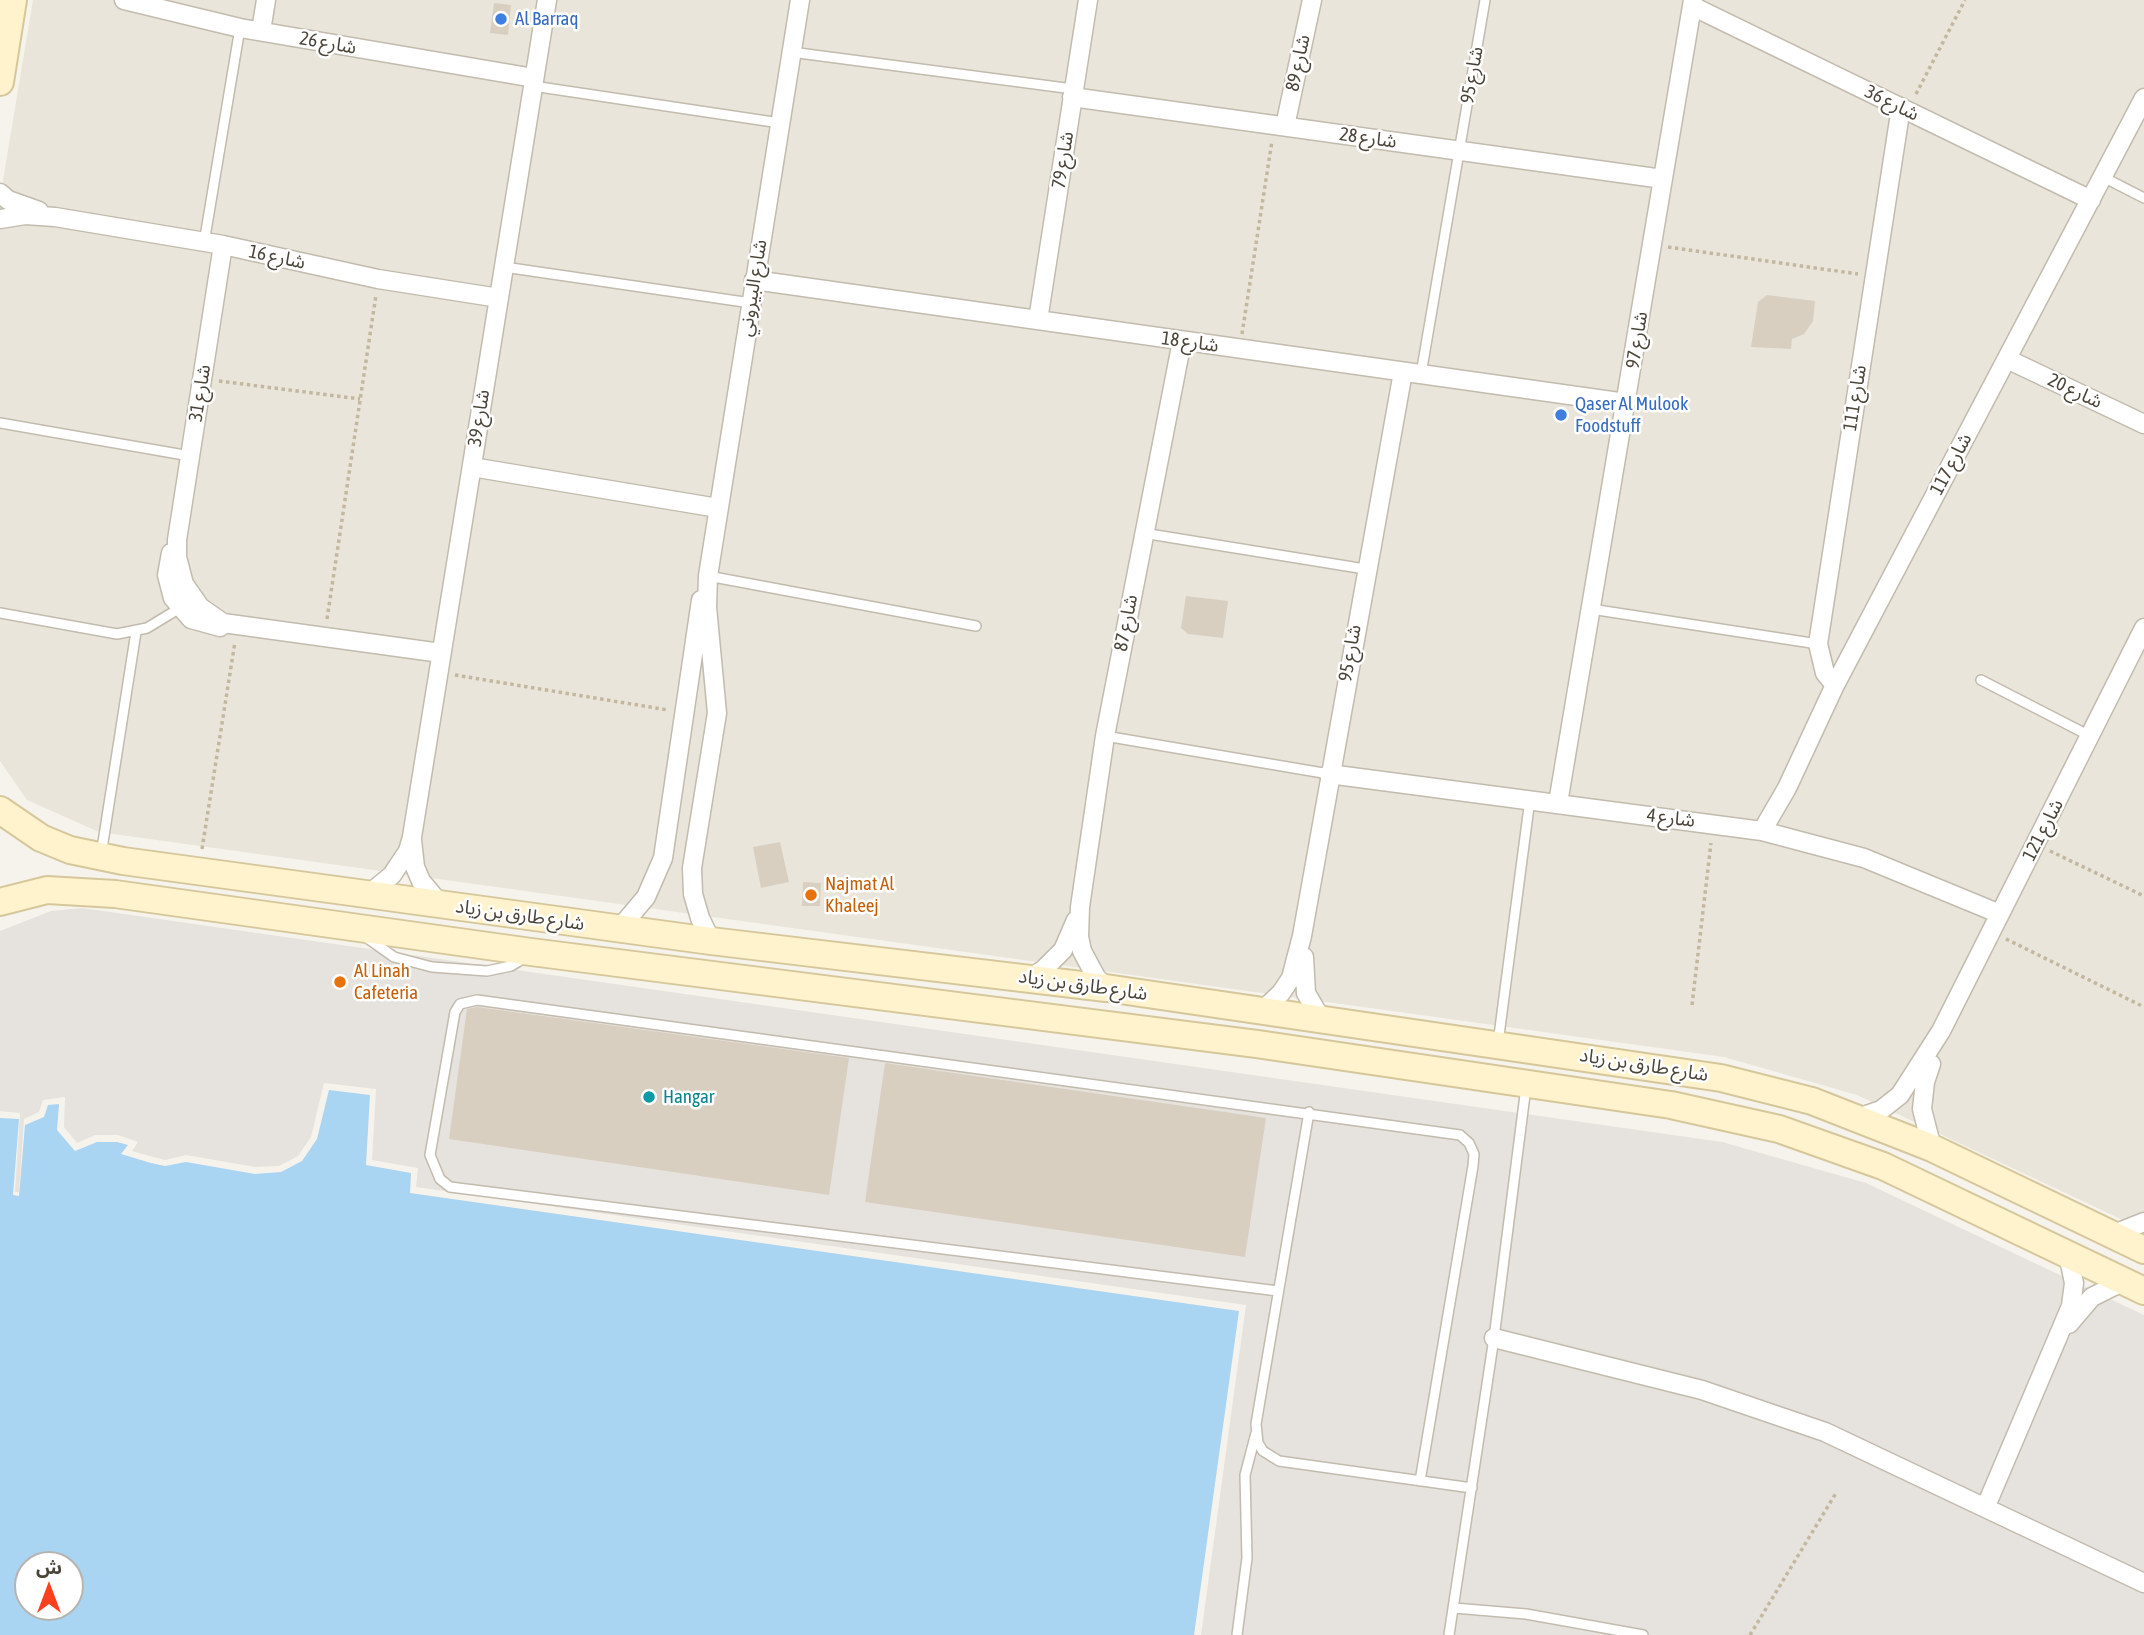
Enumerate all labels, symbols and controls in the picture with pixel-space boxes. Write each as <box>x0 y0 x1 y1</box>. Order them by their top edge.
place label: Al Barraq <box>515 8 578 30</box>
marker: Al Barraq <box>493 11 509 27</box>
street label: شارع 26 <box>298 27 358 59</box>
street label: شارع 89 <box>1281 33 1315 93</box>
street label: شارع 95 <box>1456 45 1488 105</box>
street label: شارع 36 <box>1861 80 1923 126</box>
street label: شارع 28 <box>1338 123 1398 153</box>
street label: شارع 79 <box>1047 130 1079 190</box>
street label: شارع البيروني <box>734 238 772 338</box>
street label: شارع 16 <box>247 240 307 274</box>
street label: شارع 97 <box>1621 310 1653 370</box>
street label: شارع 18 <box>1160 327 1220 357</box>
street label: شارع 31 <box>184 363 216 423</box>
street label: شارع 111 <box>1839 363 1871 433</box>
street label: شارع 20 <box>2044 369 2106 413</box>
street label: شارع 39 <box>463 388 495 448</box>
place label: Qaser Al Mulook Foodstuff <box>1575 393 1688 437</box>
marker: Qaser Al Mulook Foodstuff <box>1553 407 1569 423</box>
street label: شارع 117 <box>1925 429 1977 499</box>
street label: شارع 87 <box>1109 593 1143 653</box>
street label: شارع 95 <box>1334 623 1366 683</box>
street label: شارع 121 <box>2018 795 2068 865</box>
street label: شارع 4 <box>1646 804 1696 832</box>
place label: Najmat Al Khaleej <box>825 873 894 917</box>
marker: Najmat Al Khaleej <box>803 887 819 903</box>
street label: شارع طارق بن زياد <box>454 895 586 935</box>
place label: Al Linah Cafeteria <box>354 960 418 1004</box>
street label: شارع طارق بن زياد <box>1017 965 1149 1005</box>
marker: Al Linah Cafeteria <box>332 974 348 990</box>
street label: شارع طارق بن زياد <box>1578 1044 1710 1086</box>
place label: Hangar <box>663 1086 714 1108</box>
marker: Hangar <box>641 1089 657 1105</box>
north arrow <box>14 1551 84 1621</box>
text: ش <box>36 1556 62 1578</box>

